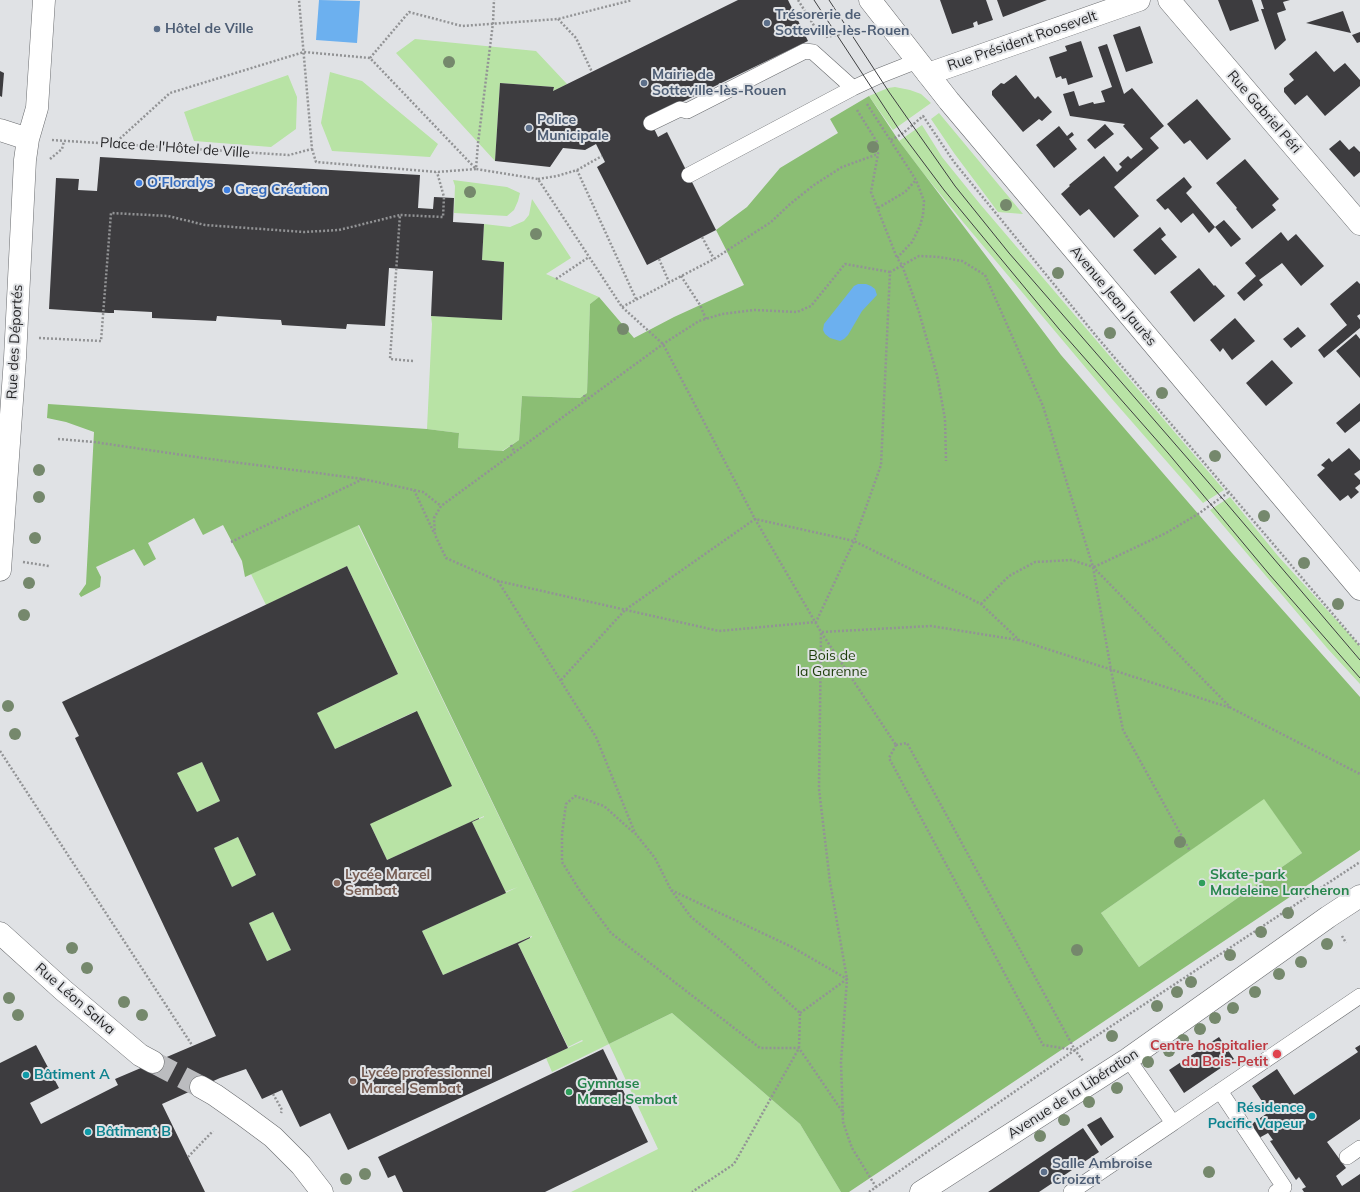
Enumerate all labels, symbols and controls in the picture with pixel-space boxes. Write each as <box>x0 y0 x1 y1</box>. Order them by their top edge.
place label: Trésorerie de Sotteville-lès-Rouen <box>775 7 909 40</box>
street label: Rue Président Roosevelt <box>945 8 1099 74</box>
marker: Trésorerie de Sotteville-lès-Rouen <box>762 18 772 28</box>
place label: Hôtel de Ville <box>165 21 253 37</box>
marker: Hôtel de Ville <box>152 24 162 34</box>
place label: Mairie de Sotteville-lès-Rouen <box>652 67 786 100</box>
street label: Rue Gabriel Péri <box>1224 67 1304 157</box>
marker: Mairie de Sotteville-lès-Rouen <box>639 78 649 88</box>
place label: Police Municipale <box>537 112 609 144</box>
marker: Police Municipale <box>524 123 534 133</box>
street label: Place de l'Hôtel de Ville <box>100 134 250 162</box>
place label: O'Floralys <box>147 175 214 191</box>
marker: O'Floralys <box>134 178 144 188</box>
place label: Greg Création <box>235 182 328 198</box>
marker: Greg Création <box>222 185 232 195</box>
street label: Avenue Jean Jaurès <box>1066 243 1160 349</box>
street label: Rue des Déportés <box>4 284 26 400</box>
park label: Bois de la Garenne <box>797 648 867 680</box>
place label: Lycée Marcel Sembat <box>345 867 430 900</box>
place label: Skate-park Madeleine Larcheron <box>1210 867 1349 900</box>
marker: Lycée Marcel Sembat <box>332 878 342 888</box>
marker: Skate-park Madeleine Larcheron <box>1197 878 1207 888</box>
street label: Rue Léon Salva <box>32 960 118 1038</box>
place label: Centre hospitalier du Bois-Petit <box>1150 1038 1268 1070</box>
street label: Avenue de la Libération <box>1005 1045 1141 1143</box>
marker: Centre hospitalier du Bois-Petit <box>1271 1048 1283 1060</box>
place label: Lycée professionnel Marcel Sembat <box>361 1065 491 1098</box>
place label: Bâtiment A <box>34 1067 110 1083</box>
marker: Bâtiment A <box>21 1070 31 1080</box>
marker: Lycée professionnel Marcel Sembat <box>348 1076 358 1086</box>
place label: Gymnase Marcel Sembat <box>577 1076 677 1108</box>
marker: Gymnase Marcel Sembat <box>564 1087 574 1097</box>
place label: Résidence Pacific Vapeur <box>1208 1100 1304 1132</box>
marker: Résidence Pacific Vapeur <box>1307 1111 1317 1121</box>
place label: Bâtiment B <box>96 1124 171 1140</box>
marker: Bâtiment B <box>83 1127 93 1137</box>
place label: Salle Ambroise Croizat <box>1052 1156 1152 1188</box>
marker: Salle Ambroise Croizat <box>1039 1167 1049 1177</box>

